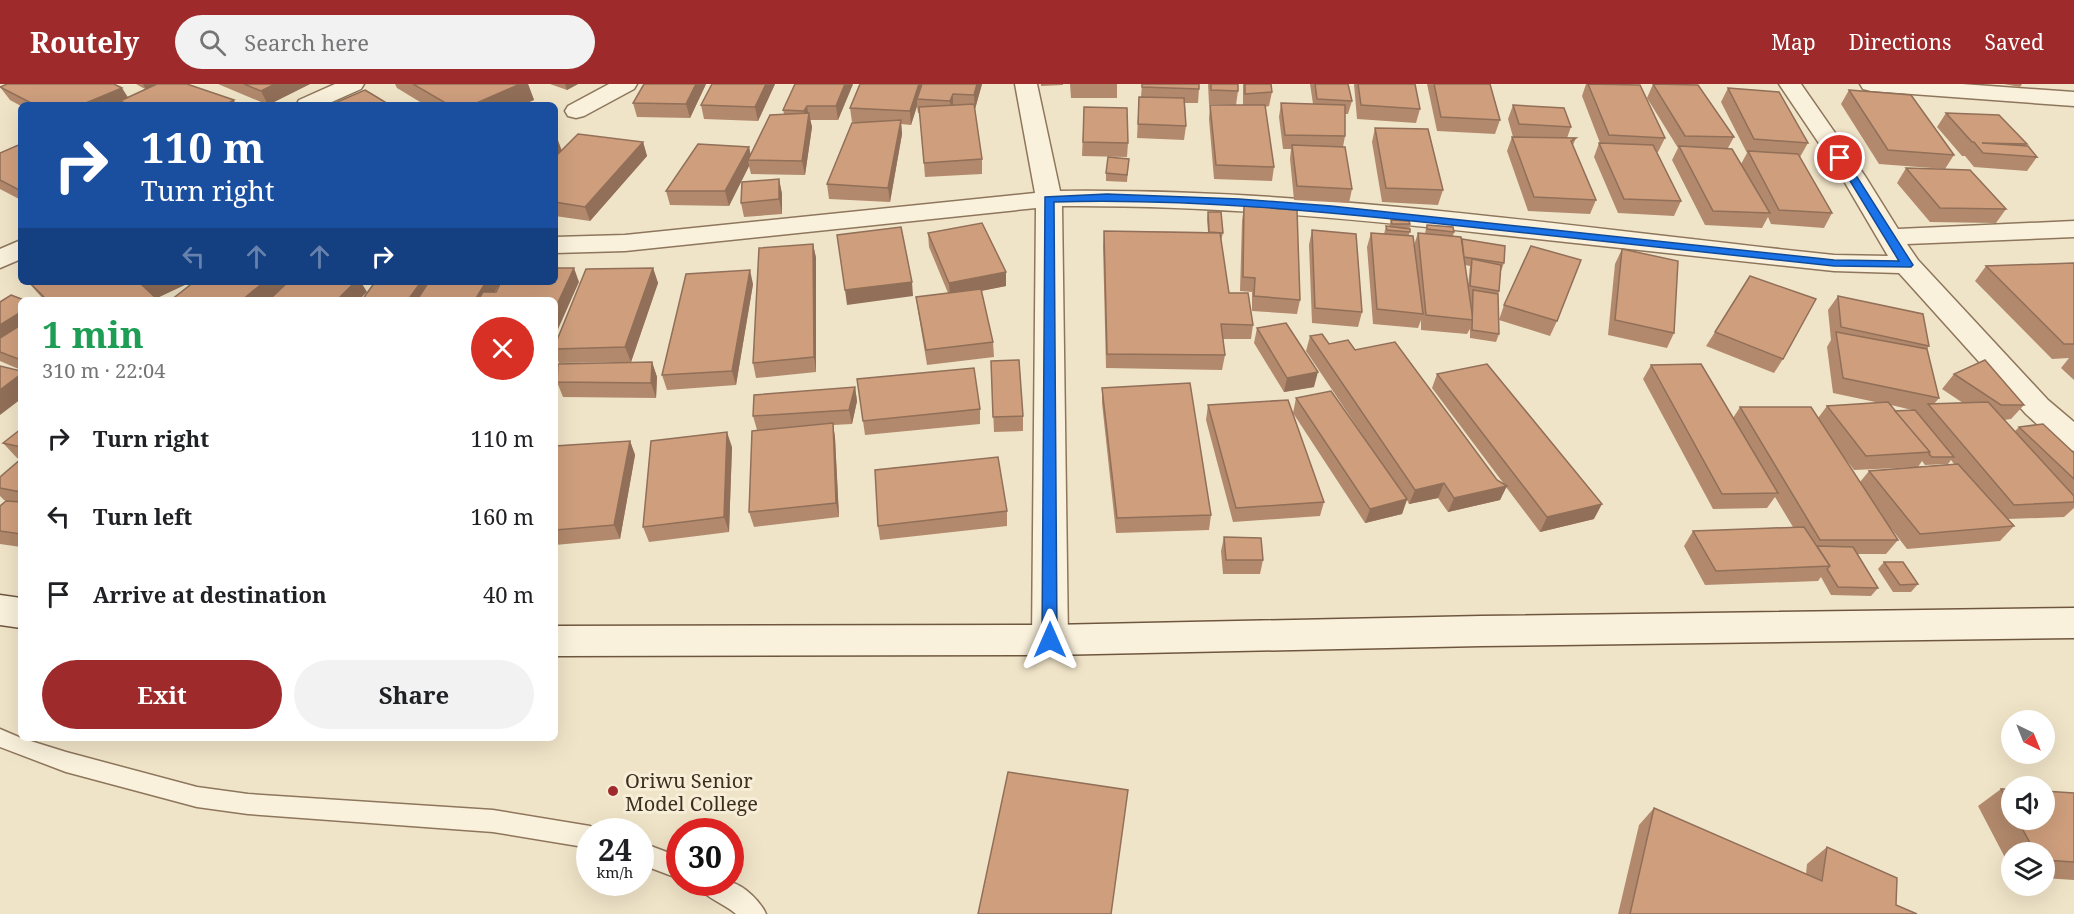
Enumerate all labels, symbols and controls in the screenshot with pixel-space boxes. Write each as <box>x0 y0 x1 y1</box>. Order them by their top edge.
search box <box>175 15 595 69</box>
text: Routely <box>30 23 139 61</box>
icon: search <box>196 26 229 59</box>
text: Search here <box>244 27 369 57</box>
text: Map <box>1771 28 1816 56</box>
text: Directions <box>1849 28 1951 56</box>
text: Saved <box>1984 28 2044 56</box>
text: 110 m <box>141 118 265 175</box>
icon: right <box>42 126 120 204</box>
pin <box>1814 132 1865 183</box>
icon: arrive <box>1823 141 1856 174</box>
text: Turn right <box>141 172 274 209</box>
icon: left <box>177 240 210 273</box>
icon: ahead <box>240 240 273 273</box>
icon: ahead <box>303 240 336 273</box>
icon: right <box>366 240 399 273</box>
text: 1 min <box>42 310 144 359</box>
button: close <box>471 317 534 380</box>
text: 310 m · 22:04 <box>42 357 165 384</box>
icon: right <box>42 422 75 455</box>
text: Turn right <box>93 423 209 453</box>
text: 110 m <box>471 423 534 453</box>
icon: left <box>42 500 75 533</box>
text: Turn left <box>93 501 192 531</box>
text: 160 m <box>471 501 534 531</box>
icon: arrive <box>42 578 75 611</box>
text: Arrive at destination <box>93 579 327 609</box>
text: 40 m <box>483 579 534 609</box>
position arrow <box>1018 608 1082 672</box>
button: Exit <box>42 660 282 729</box>
button: Share <box>294 660 534 729</box>
north arrow <box>2001 710 2055 764</box>
map controls <box>2001 710 2055 896</box>
place label: Oriwu Senior Model College <box>625 767 758 817</box>
button: sound <box>2001 776 2055 830</box>
marker: Oriwu Senior Model College <box>606 784 620 798</box>
speed limit sign: 30 <box>666 818 744 896</box>
text: 24 <box>598 829 632 870</box>
button: layers <box>2001 842 2055 896</box>
text: km/h <box>597 862 633 882</box>

